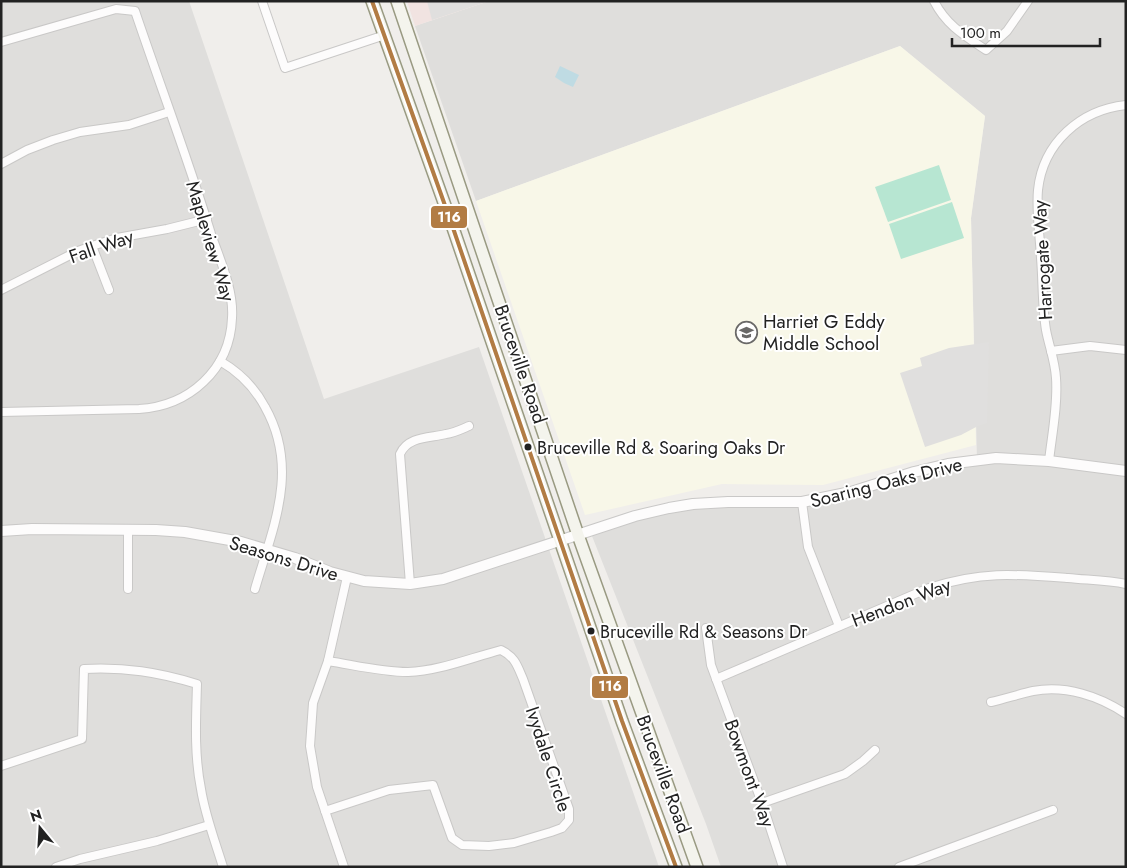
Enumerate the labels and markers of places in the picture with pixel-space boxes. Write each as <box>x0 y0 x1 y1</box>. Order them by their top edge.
place label: Harriet G Eddy Middle School <box>763 308 885 357</box>
school or university icon: Harriet G Eddy Middle School <box>735 320 759 344</box>
place label: Bruceville Rd & Soaring Oaks Dr <box>537 435 786 461</box>
marker: Bruceville Rd & Soaring Oaks Dr <box>523 442 533 452</box>
place label: Bruceville Rd & Seasons Dr <box>600 619 808 645</box>
marker: Bruceville Rd & Seasons Dr <box>586 626 596 636</box>

